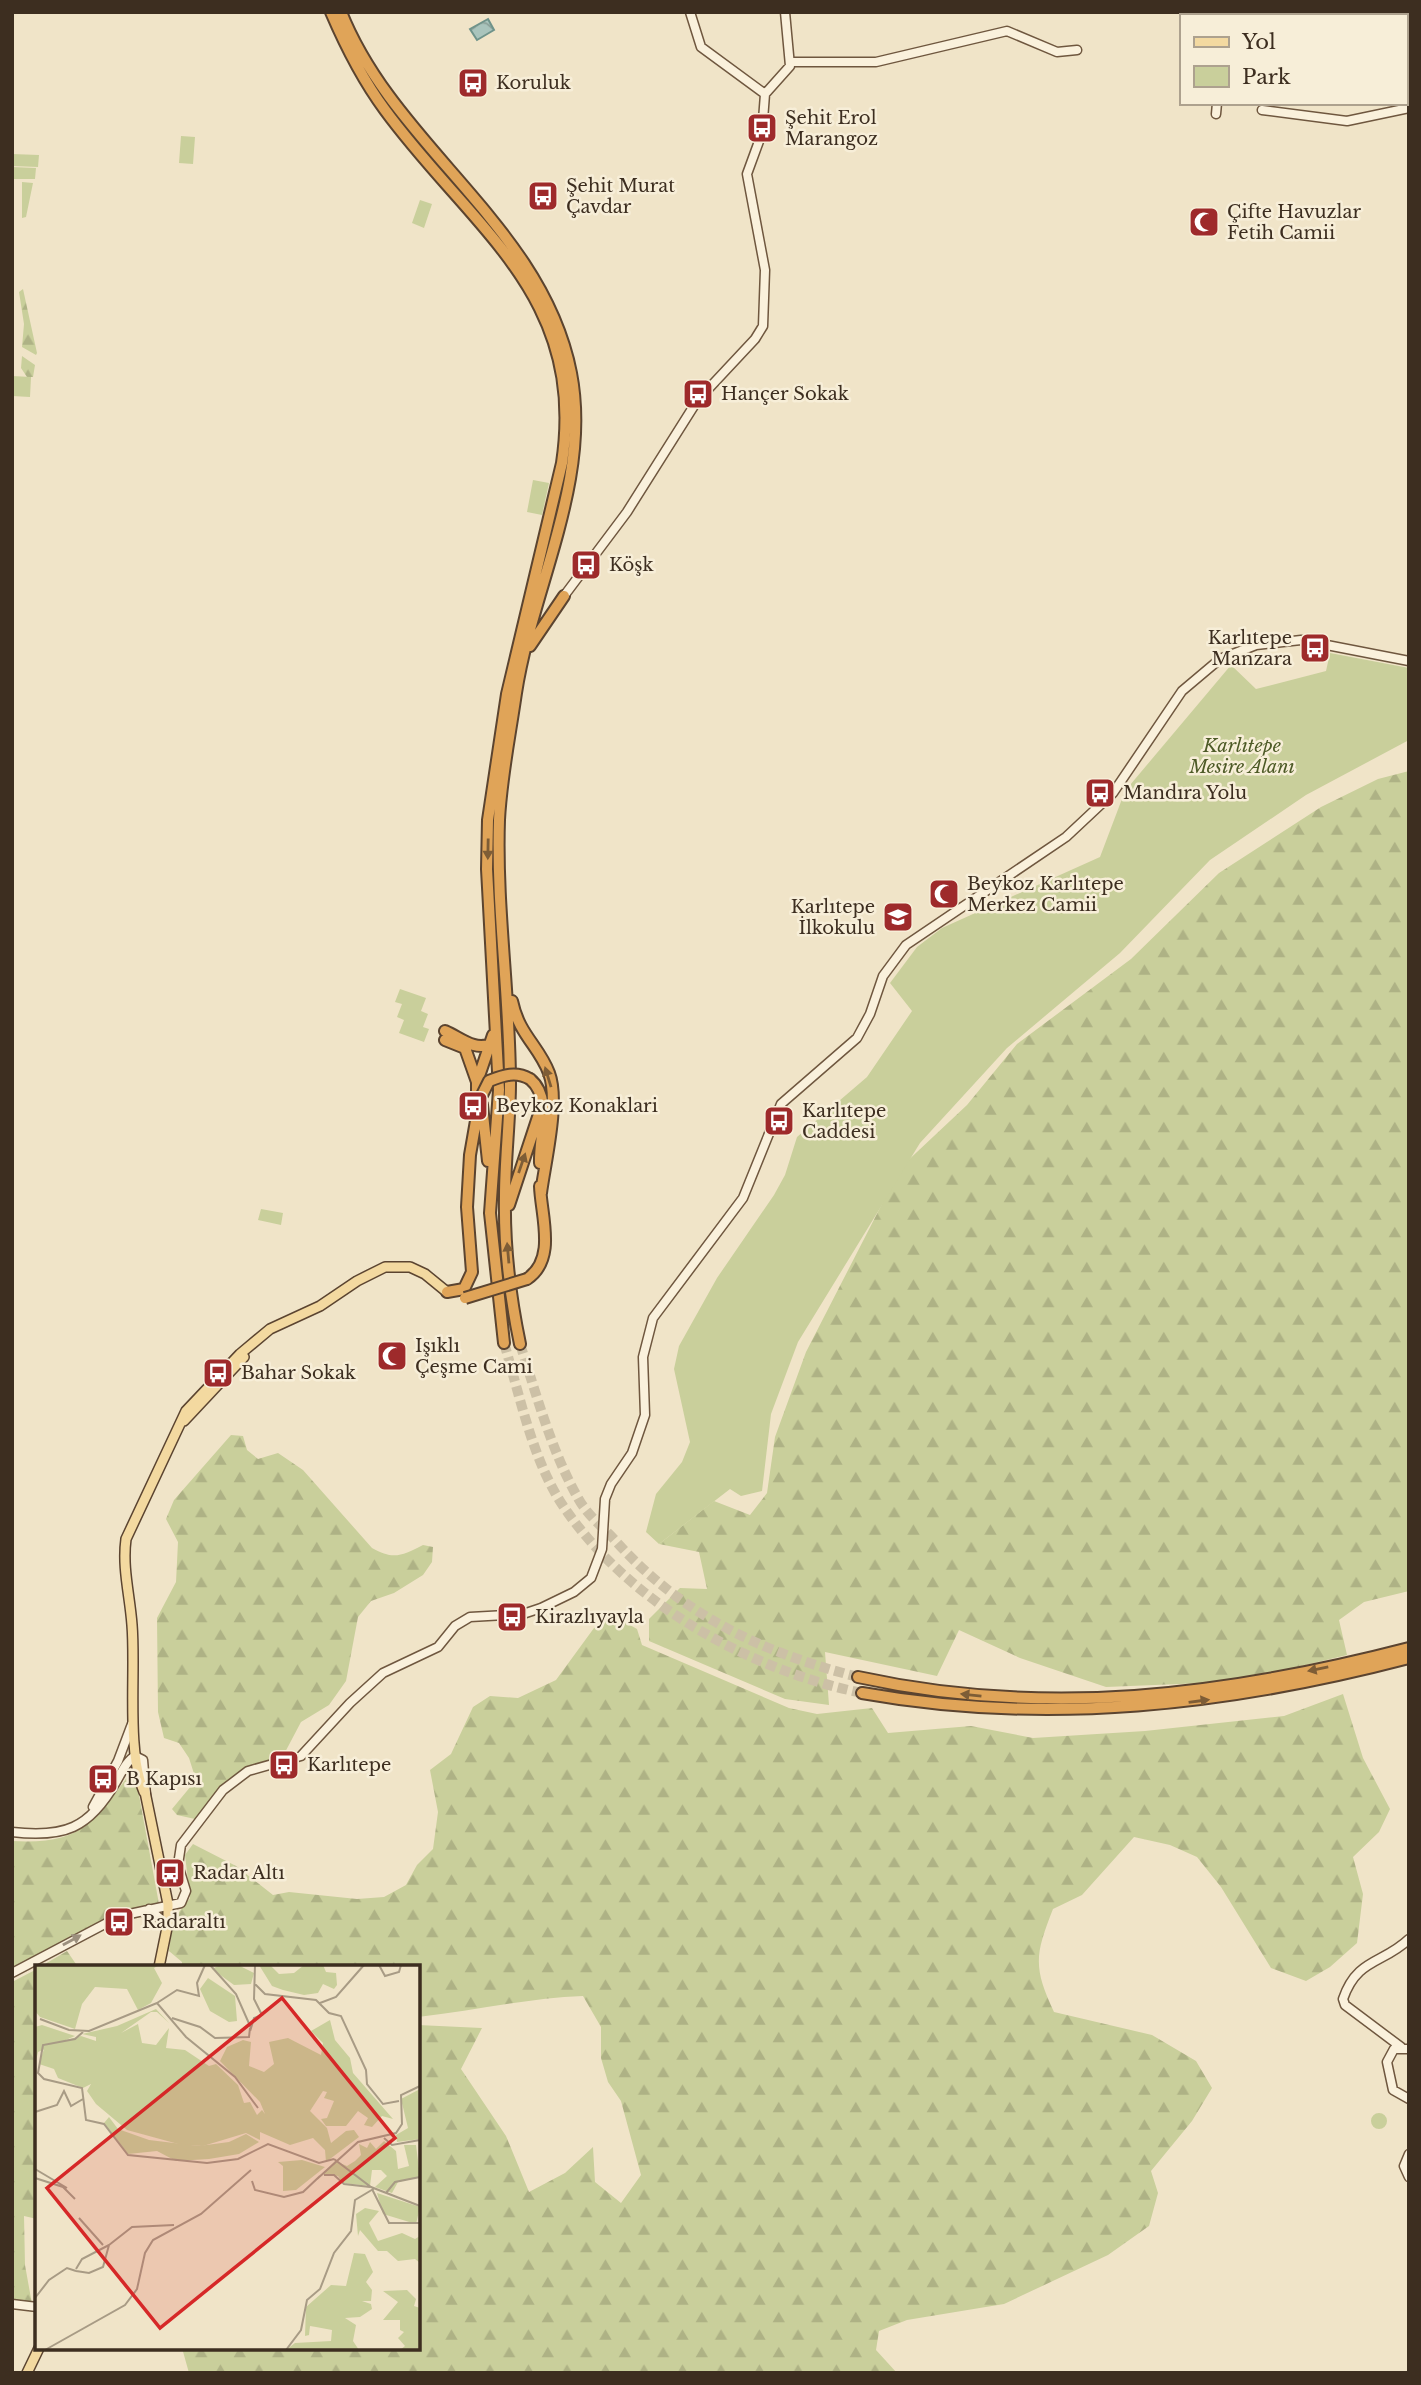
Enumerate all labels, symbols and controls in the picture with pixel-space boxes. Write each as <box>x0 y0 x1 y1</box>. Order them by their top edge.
legend <box>1180 14 1407 105</box>
text: Yol <box>1241 29 1276 55</box>
text: Park <box>1242 64 1291 90</box>
bus stop icon: Koruluk <box>456 66 490 100</box>
place label: Koruluk <box>496 72 571 94</box>
place label: Şehit Erol Marangoz <box>785 107 878 150</box>
bus stop icon: Şehit Erol Marangoz <box>745 111 779 145</box>
place label: Şehit Murat Çavdar <box>566 175 675 218</box>
bus stop icon: Şehit Murat Çavdar <box>526 179 560 213</box>
place label: Çifte Havuzlar Fetih Camii <box>1227 201 1361 244</box>
mosque icon: Çifte Havuzlar Fetih Camii <box>1187 205 1221 239</box>
bus stop icon: Hançer Sokak <box>681 377 715 411</box>
place label: Hançer Sokak <box>721 383 849 405</box>
bus stop icon: Köşk <box>569 548 603 582</box>
place label: Köşk <box>609 554 654 576</box>
place label: Karlıtepe Manzara <box>1208 627 1292 670</box>
bus stop icon: Karlıtepe Manzara <box>1298 631 1332 665</box>
park label: Karlıtepe Mesire Alanı <box>1188 735 1295 778</box>
bus stop icon: Mandıra Yolu <box>1083 776 1117 810</box>
place label: Mandıra Yolu <box>1123 782 1247 804</box>
one-way arrow <box>482 839 493 861</box>
place label: Beykoz Karlıtepe Merkez Camii <box>967 873 1124 916</box>
mosque icon: Beykoz Karlıtepe Merkez Camii <box>927 877 961 911</box>
place label: Karlıtepe İlkokulu <box>791 896 875 939</box>
school or university icon: Karlıtepe İlkokulu <box>881 900 915 934</box>
one-way arrow <box>543 1067 553 1088</box>
bus stop icon: Beykoz Konaklari <box>456 1089 490 1123</box>
place label: Beykoz Konaklari <box>496 1095 658 1117</box>
place label: Karlıtepe Caddesi <box>802 1100 886 1143</box>
bus stop icon: Karlıtepe Caddesi <box>762 1104 796 1138</box>
one-way arrow <box>517 1152 528 1173</box>
one-way arrow <box>502 1241 513 1263</box>
place label: Işıklı Çeşme Cami <box>415 1335 533 1378</box>
mosque icon: Işıklı Çeşme Cami <box>375 1339 409 1373</box>
bus stop icon: Bahar Sokak <box>201 1356 235 1390</box>
place label: Bahar Sokak <box>241 1362 356 1384</box>
bus stop icon: Kirazlıyayla <box>495 1600 529 1634</box>
place label: Kirazlıyayla <box>535 1606 644 1628</box>
one-way arrow <box>1307 1664 1329 1675</box>
one-way arrow <box>960 1689 982 1700</box>
one-way arrow <box>1188 1695 1210 1706</box>
bus stop icon: Karlıtepe <box>267 1748 301 1782</box>
place label: Karlıtepe <box>307 1754 391 1776</box>
bus stop icon: B Kapısı <box>86 1762 120 1796</box>
place label: B Kapısı <box>126 1768 202 1790</box>
bus stop icon: Radar Altı <box>153 1856 187 1890</box>
place label: Radar Altı <box>193 1862 285 1884</box>
bus stop icon: Radaraltı <box>102 1905 136 1939</box>
place label: Radaraltı <box>142 1911 226 1933</box>
one-way arrow <box>62 1935 82 1946</box>
inset map <box>35 1965 420 2350</box>

